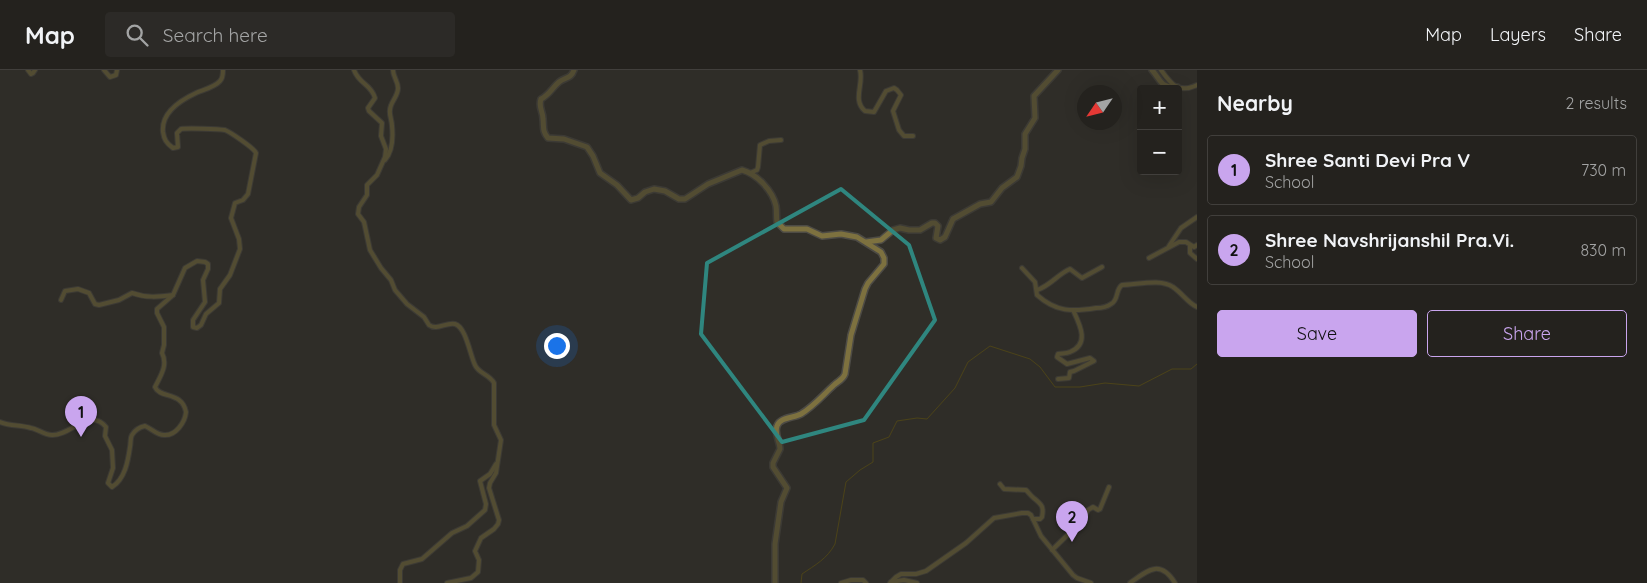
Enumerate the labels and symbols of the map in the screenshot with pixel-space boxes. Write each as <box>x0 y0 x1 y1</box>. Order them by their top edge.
north arrow <box>1077 85 1122 130</box>
your location <box>544 333 570 359</box>
pin: 1 <box>65 396 97 437</box>
pin: 2 <box>1056 501 1088 542</box>

